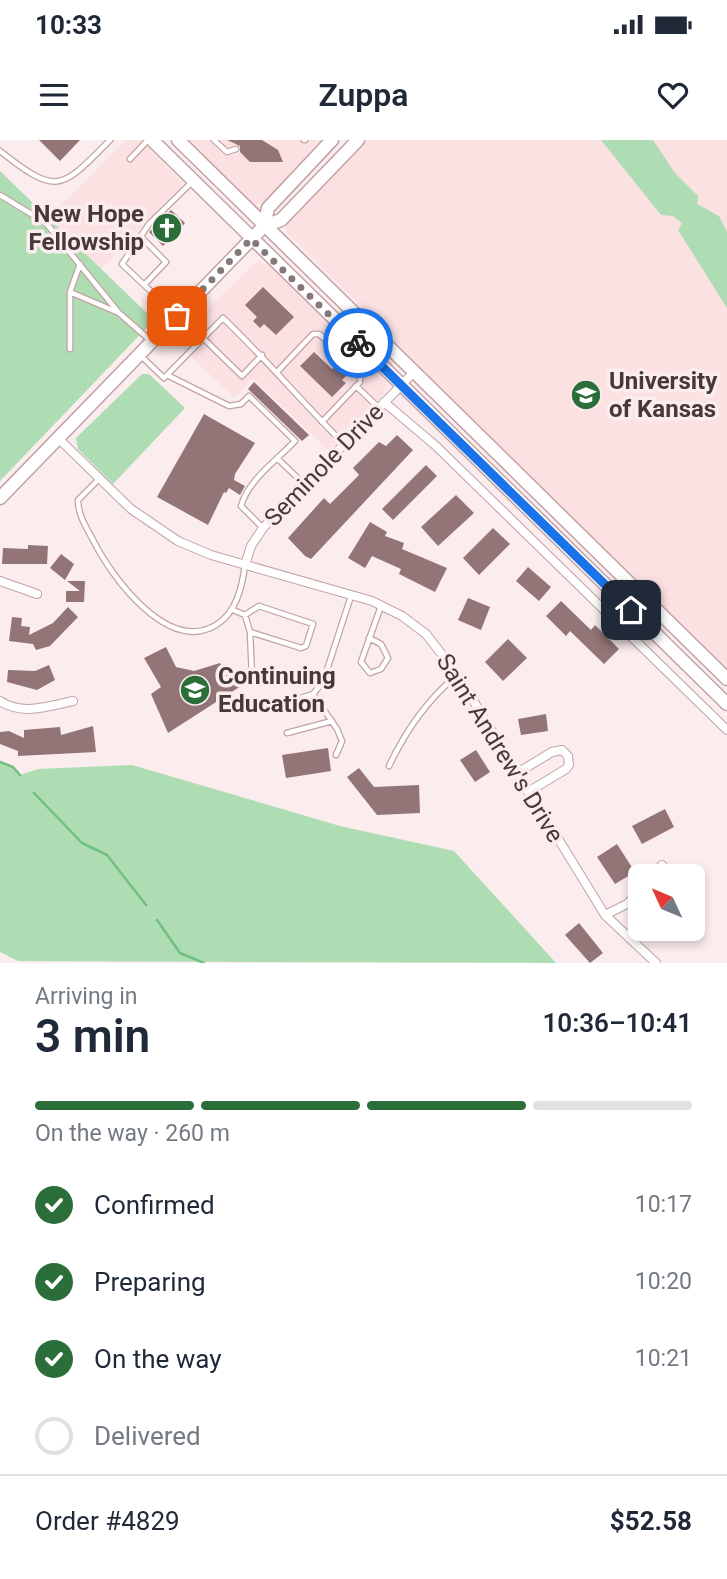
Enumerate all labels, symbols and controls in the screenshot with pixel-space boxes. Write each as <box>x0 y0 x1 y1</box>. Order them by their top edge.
text: 10:33 <box>35 10 102 40</box>
icon: menu <box>35 76 73 114</box>
text: Zuppa <box>318 76 409 114</box>
icon: heart <box>654 76 692 114</box>
place label: New Hope Fellowship <box>29 200 144 256</box>
church icon: New Hope Fellowship <box>150 211 184 245</box>
pin <box>147 286 207 346</box>
icon: bag <box>158 297 196 335</box>
courier <box>323 308 393 378</box>
icon: bike <box>339 324 377 362</box>
place label: University of Kansas <box>609 367 718 423</box>
school or university icon: University of Kansas <box>569 378 603 412</box>
street label: Seminole Drive <box>259 398 389 532</box>
pin <box>601 580 661 640</box>
icon: home <box>612 591 650 629</box>
street label: Saint Andrew's Drive <box>431 649 569 847</box>
place label: Continuing Education <box>218 662 336 718</box>
school or university icon: Continuing Education <box>178 673 212 707</box>
north arrow <box>628 864 705 942</box>
map controls <box>628 864 705 941</box>
text: Arriving in <box>35 983 138 1010</box>
text: 10:36–10:41 <box>542 1008 692 1038</box>
text: 3 min <box>35 1009 150 1063</box>
text: On the way · 260 m <box>35 1120 230 1147</box>
icon: check <box>35 1186 73 1224</box>
text: Confirmed <box>94 1190 215 1220</box>
text: 10:17 <box>635 1191 692 1218</box>
icon: check <box>35 1263 73 1301</box>
text: Preparing <box>94 1267 206 1297</box>
text: 10:20 <box>635 1268 692 1295</box>
icon: check <box>35 1340 73 1378</box>
text: On the way <box>94 1344 222 1374</box>
text: 10:21 <box>635 1345 692 1372</box>
text: Delivered <box>94 1421 201 1451</box>
text: Order #4829 <box>35 1506 180 1536</box>
text: $52.58 <box>610 1506 692 1536</box>

